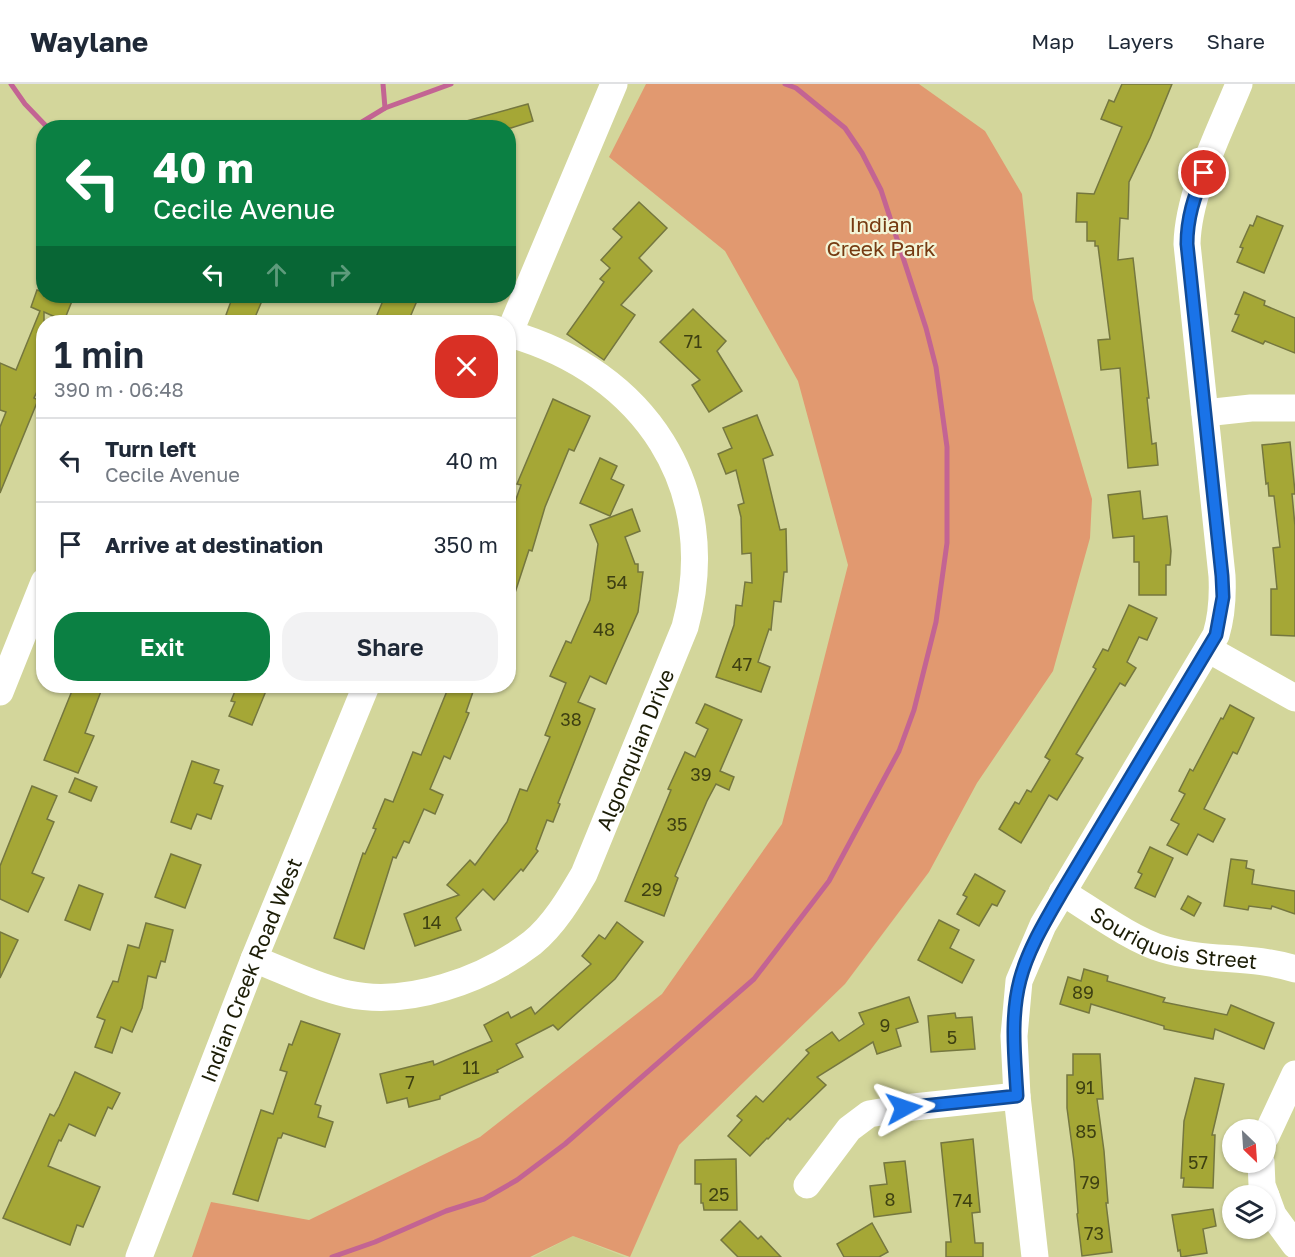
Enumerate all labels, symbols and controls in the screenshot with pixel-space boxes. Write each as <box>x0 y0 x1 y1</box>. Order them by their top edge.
text: Waylane <box>30 25 148 58</box>
text: Map <box>1031 28 1074 54</box>
text: Layers <box>1107 28 1174 54</box>
text: Share <box>1207 28 1265 54</box>
text: 40 m <box>153 142 254 192</box>
icon: left <box>54 144 132 222</box>
pin <box>1178 147 1229 198</box>
icon: arrive <box>1187 156 1220 189</box>
text: Cecile Avenue <box>153 193 335 225</box>
park label: Indian Creek Park <box>826 211 936 261</box>
icon: left <box>197 258 230 291</box>
icon: ahead <box>260 258 293 291</box>
icon: right <box>323 258 356 291</box>
house number: 71 <box>684 330 702 352</box>
text: 1 min <box>54 333 144 376</box>
button: close <box>435 335 498 398</box>
text: 390 m · 06:48 <box>54 377 184 401</box>
text: Turn left <box>105 435 196 462</box>
icon: left <box>54 444 87 477</box>
text: 40 m <box>446 447 498 474</box>
text: Cecile Avenue <box>105 462 240 486</box>
icon: arrive <box>54 528 87 561</box>
text: Arrive at destination <box>105 531 323 558</box>
text: 350 m <box>434 531 498 558</box>
house number: 54 <box>606 571 628 593</box>
button: Exit <box>54 612 270 681</box>
button: Share <box>282 612 498 681</box>
house number: 48 <box>593 618 615 640</box>
house number: 47 <box>732 653 752 675</box>
street label: Algonquian Drive <box>590 665 679 834</box>
house number: 38 <box>560 708 582 730</box>
house number: 39 <box>690 763 712 785</box>
house number: 35 <box>667 813 687 835</box>
street label: Indian Creek Road West <box>195 854 307 1086</box>
house number: 29 <box>641 878 663 900</box>
street label: Souriquois Street <box>1086 901 1259 974</box>
house number: 14 <box>422 911 442 933</box>
house number: 89 <box>1072 981 1094 1003</box>
house number: 9 <box>880 1014 890 1036</box>
house number: 5 <box>947 1026 957 1048</box>
house number: 11 <box>462 1056 480 1078</box>
house number: 7 <box>405 1071 415 1093</box>
position arrow <box>872 1076 936 1140</box>
house number: 91 <box>1075 1076 1095 1098</box>
north arrow <box>1222 1119 1276 1173</box>
map controls <box>1222 1119 1276 1239</box>
house number: 85 <box>1075 1120 1097 1142</box>
house number: 57 <box>1188 1151 1208 1173</box>
house number: 79 <box>1080 1171 1100 1193</box>
house number: 25 <box>709 1183 729 1205</box>
button: layers <box>1222 1185 1276 1239</box>
house number: 8 <box>885 1188 895 1210</box>
house number: 74 <box>953 1189 973 1211</box>
house number: 73 <box>1084 1222 1104 1244</box>

